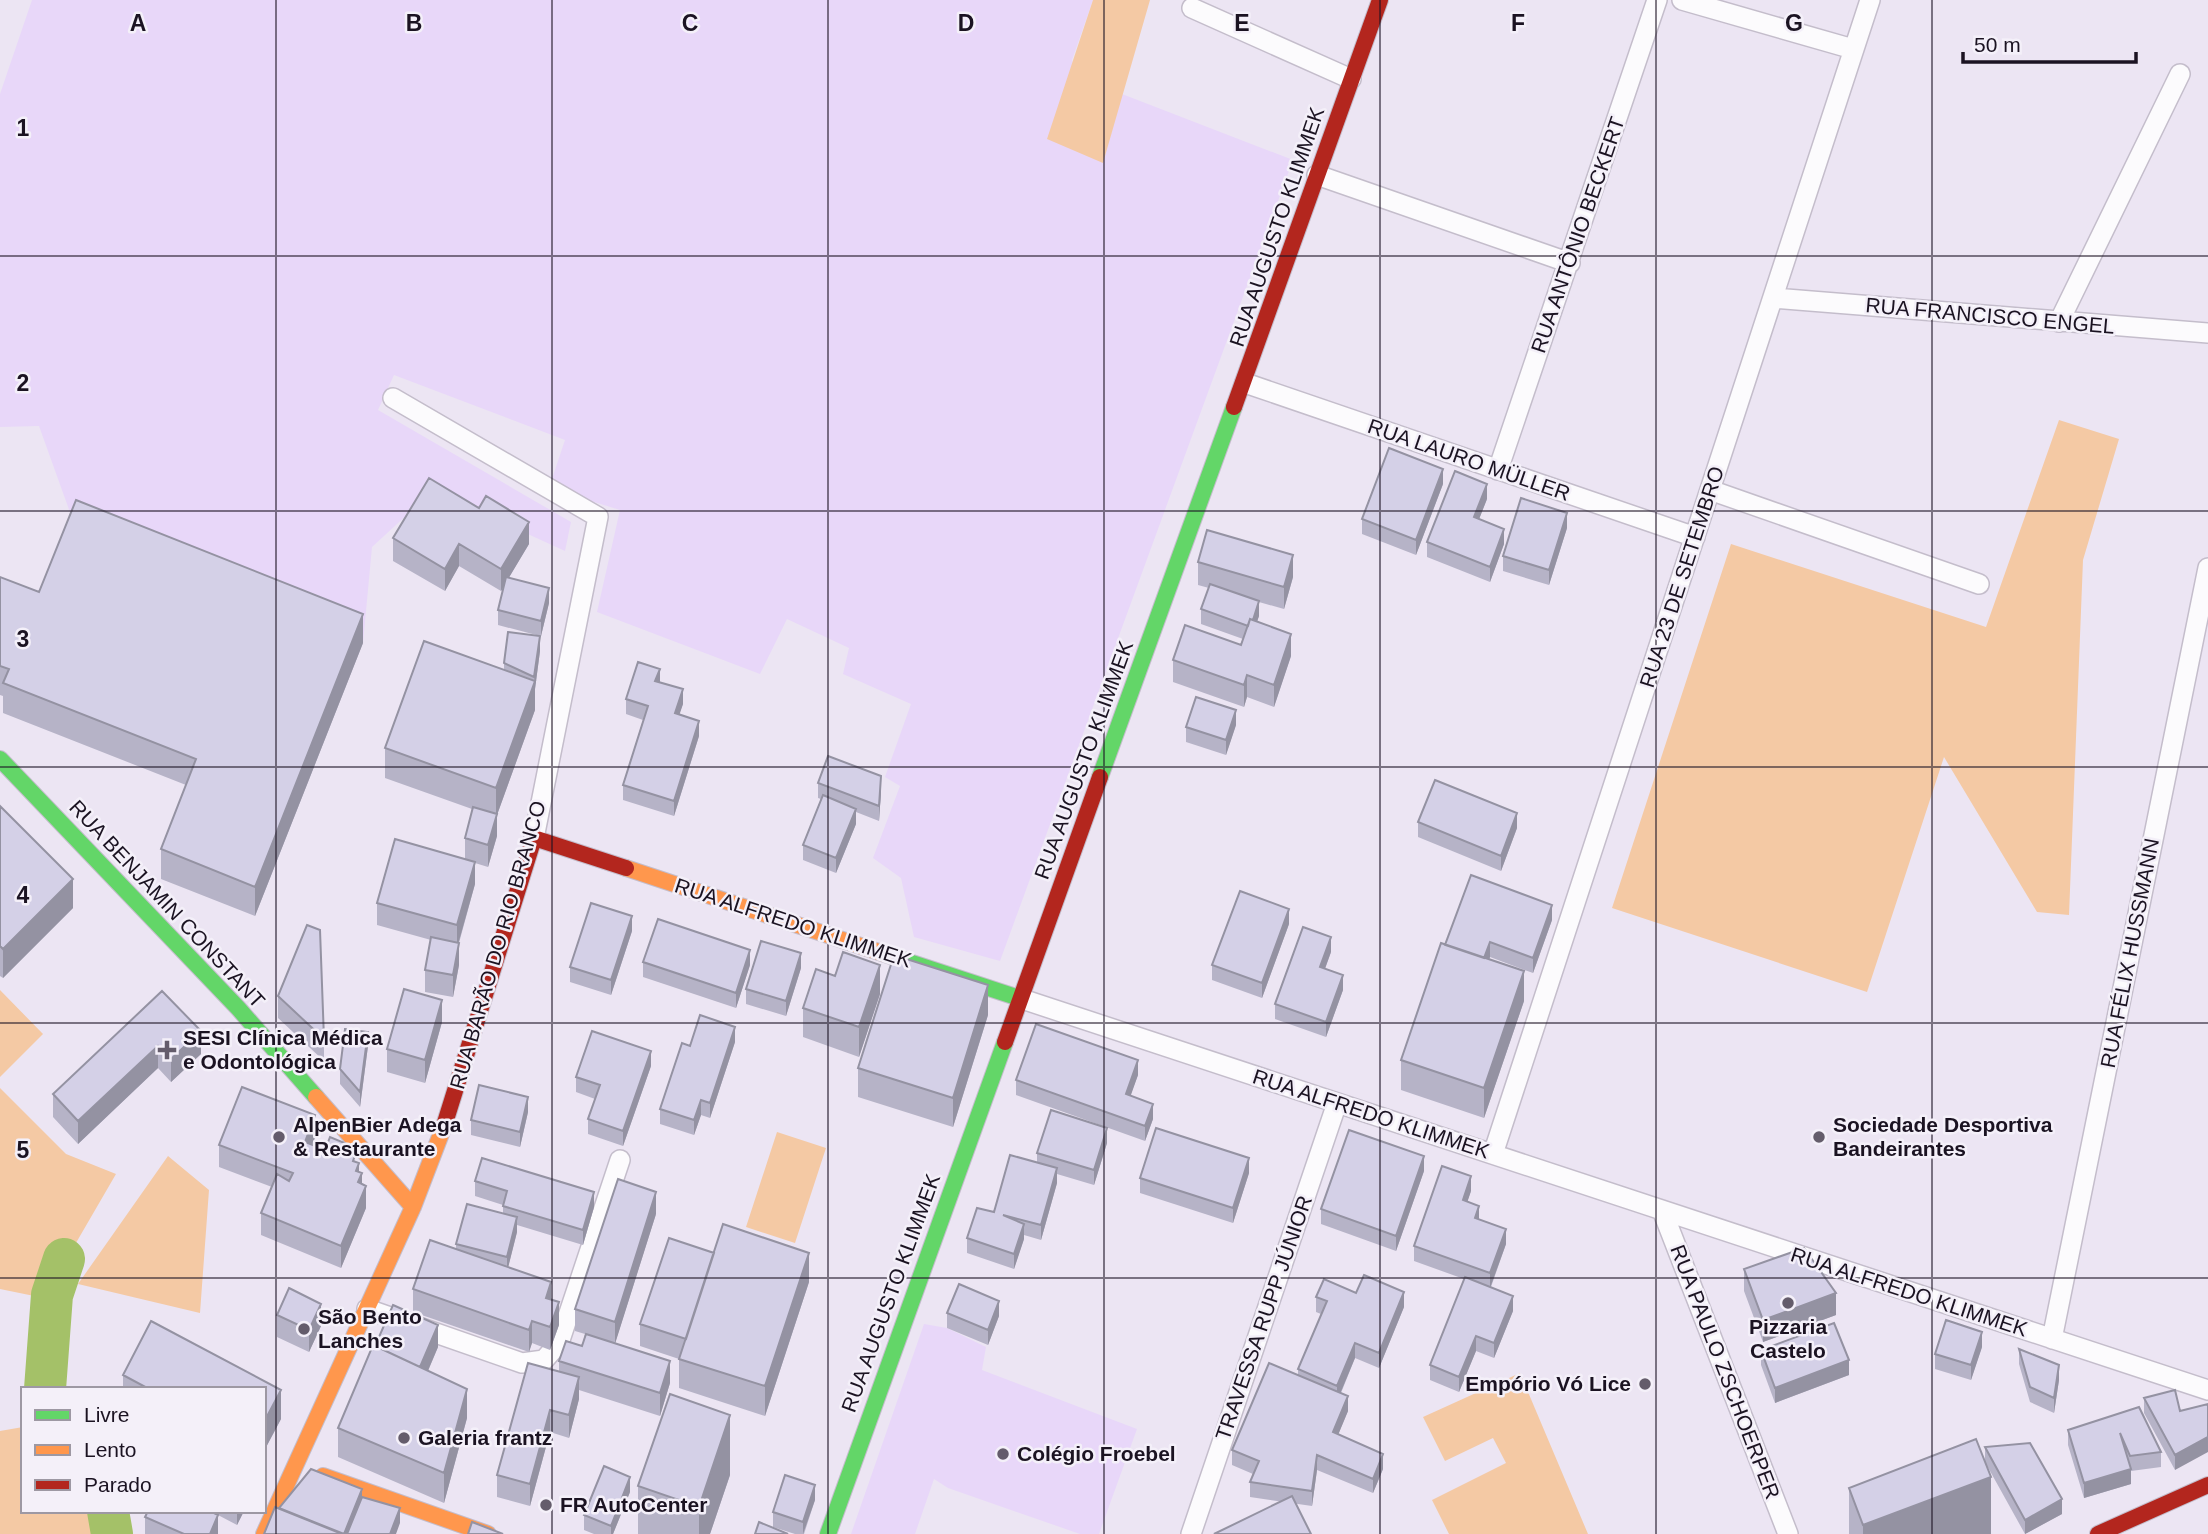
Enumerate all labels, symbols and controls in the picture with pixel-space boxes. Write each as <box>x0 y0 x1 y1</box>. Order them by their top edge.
text: A <box>130 10 146 36</box>
text: B <box>406 10 422 36</box>
text: C <box>682 10 698 36</box>
text: D <box>958 10 974 36</box>
text: E <box>1234 10 1250 36</box>
text: F <box>1511 10 1525 36</box>
text: G <box>1785 10 1803 36</box>
scale bar <box>1963 21 2136 65</box>
text: 50 m <box>1974 33 2021 56</box>
street label: RUA AUGUSTO KLIMMEK <box>1225 104 1328 350</box>
street label: RUA ANTÔNIO BECKERT <box>1526 114 1629 356</box>
text: 1 <box>17 115 30 141</box>
street label: RUA FRANCISCO ENGEL <box>1865 293 2115 338</box>
text: 2 <box>17 370 29 396</box>
street label: RUA LAURO MÜLLER <box>1365 414 1573 505</box>
street label: RUA 23 DE SETEMBRO <box>1635 463 1728 690</box>
text: 3 <box>17 626 29 652</box>
street label: RUA AUGUSTO KLIMMEK <box>1030 638 1137 882</box>
street label: RUA BENJAMIN CONSTANT <box>65 795 270 1012</box>
street label: RUA BARÃO DO RIO BRANCO <box>445 798 550 1092</box>
street label: RUA FÉLIX HUSSMANN <box>2096 836 2163 1070</box>
street label: RUA ALFREDO KLIMMEK <box>672 873 914 972</box>
text: 4 <box>17 882 30 908</box>
place label: SESI Clínica Médica e Odontológica <box>183 1026 383 1073</box>
marker: SESI Clínica Médica e Odontológica <box>157 1040 177 1060</box>
street label: RUA ALFREDO KLIMMEK <box>1250 1064 1492 1163</box>
place label: AlpenBier Adega & Restaurante <box>293 1113 462 1160</box>
place label: Sociedade Desportiva Bandeirantes <box>1833 1113 2053 1160</box>
marker: AlpenBier Adega & Restaurante <box>271 1129 287 1145</box>
marker: Sociedade Desportiva Bandeirantes <box>1811 1129 1827 1145</box>
text: 5 <box>17 1137 30 1163</box>
street label: RUA AUGUSTO KLIMMEK <box>837 1171 944 1415</box>
street label: TRAVESSA RUPP JÚNIOR <box>1211 1193 1316 1443</box>
street label: RUA PAULO ZSCHOERPER <box>1666 1242 1785 1502</box>
street label: RUA ALFREDO KLIMMEK <box>1788 1242 2030 1341</box>
marker: Pizzaria Castelo <box>1780 1295 1796 1311</box>
place label: São Bento Lanches <box>318 1305 422 1352</box>
place label: Pizzaria Castelo <box>1749 1315 1827 1362</box>
marker: São Bento Lanches <box>296 1321 312 1337</box>
place label: Empório Vó Lice <box>1465 1372 1631 1395</box>
marker: Empório Vó Lice <box>1637 1376 1653 1392</box>
legend <box>21 1387 266 1513</box>
text: Livre <box>84 1403 130 1426</box>
place label: Galeria frantz <box>418 1426 552 1449</box>
marker: Galeria frantz <box>396 1430 412 1446</box>
text: Lento <box>84 1438 137 1461</box>
place label: Colégio Froebel <box>1017 1442 1176 1465</box>
marker: Colégio Froebel <box>995 1446 1011 1462</box>
text: Parado <box>84 1473 152 1496</box>
place label: FR AutoCenter <box>560 1493 707 1516</box>
marker: FR AutoCenter <box>538 1497 554 1513</box>

